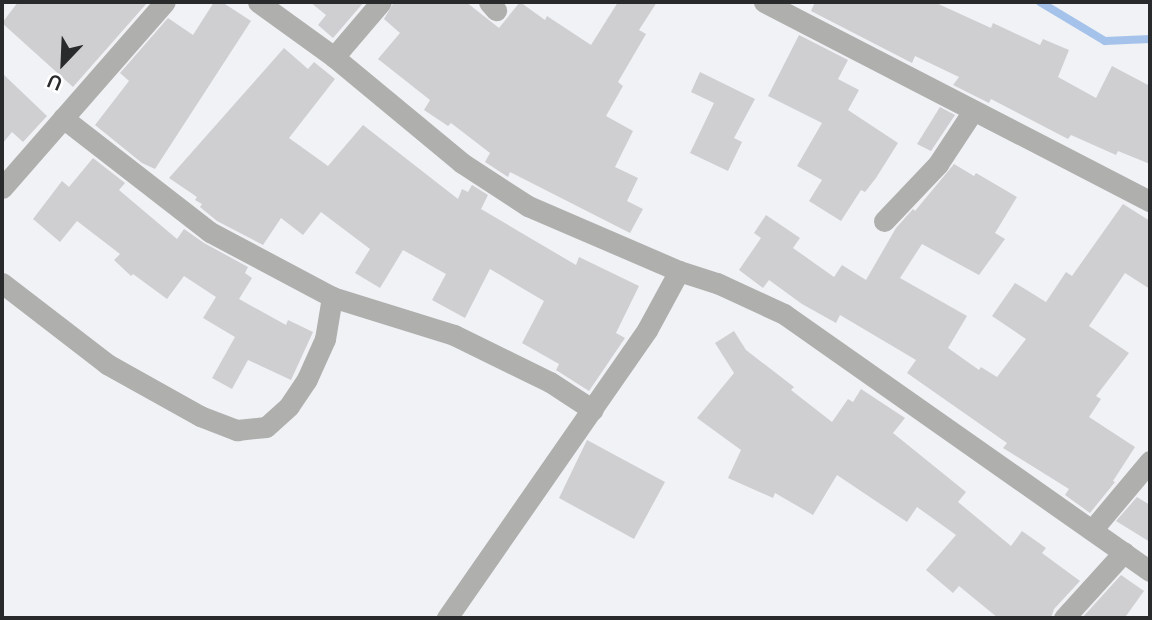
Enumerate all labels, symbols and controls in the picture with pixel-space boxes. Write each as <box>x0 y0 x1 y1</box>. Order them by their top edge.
north arrow <box>28 28 98 98</box>
text: U <box>44 69 66 96</box>

